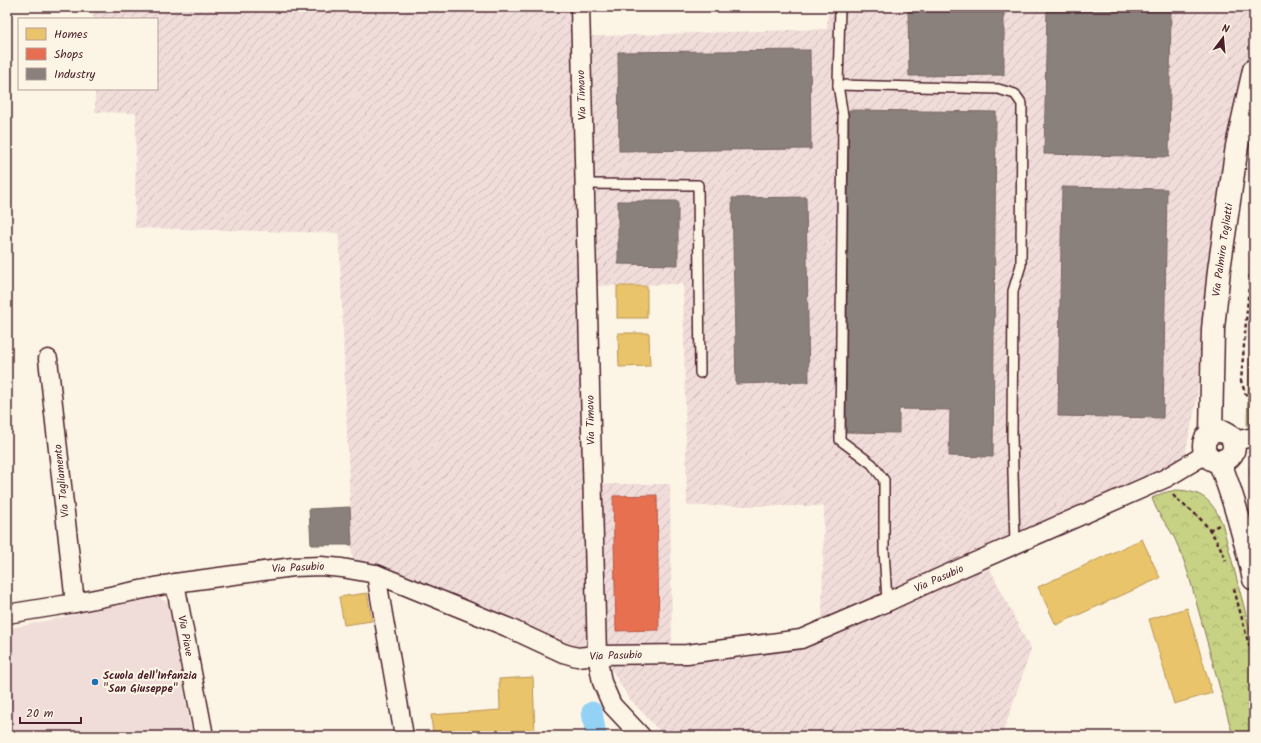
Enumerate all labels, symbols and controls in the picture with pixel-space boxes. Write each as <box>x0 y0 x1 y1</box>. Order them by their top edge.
legend <box>18 18 158 90</box>
north arrow <box>1203 18 1243 58</box>
text: N <box>1220 20 1231 39</box>
text: Homes <box>54 25 88 44</box>
text: Shops <box>54 45 83 64</box>
text: Industry <box>54 65 96 84</box>
street label: Via Timavo <box>572 70 592 120</box>
street label: Via Palmiro Togliatti <box>1208 202 1239 298</box>
street label: Via Timavo <box>582 395 600 445</box>
street label: Via Tagliamento <box>49 443 75 519</box>
street label: Via Pasubio <box>271 558 325 578</box>
street label: Via Pasubio <box>911 560 967 598</box>
street label: Via Piave <box>172 614 198 658</box>
street label: Via Pasubio <box>589 646 643 666</box>
place label: Scuola dell'Infanzia "San Giuseppe" <box>103 667 197 698</box>
marker: Scuola dell'Infanzia "San Giuseppe" <box>90 677 100 687</box>
scale bar <box>20 699 81 725</box>
text: 20 m <box>26 704 54 723</box>

